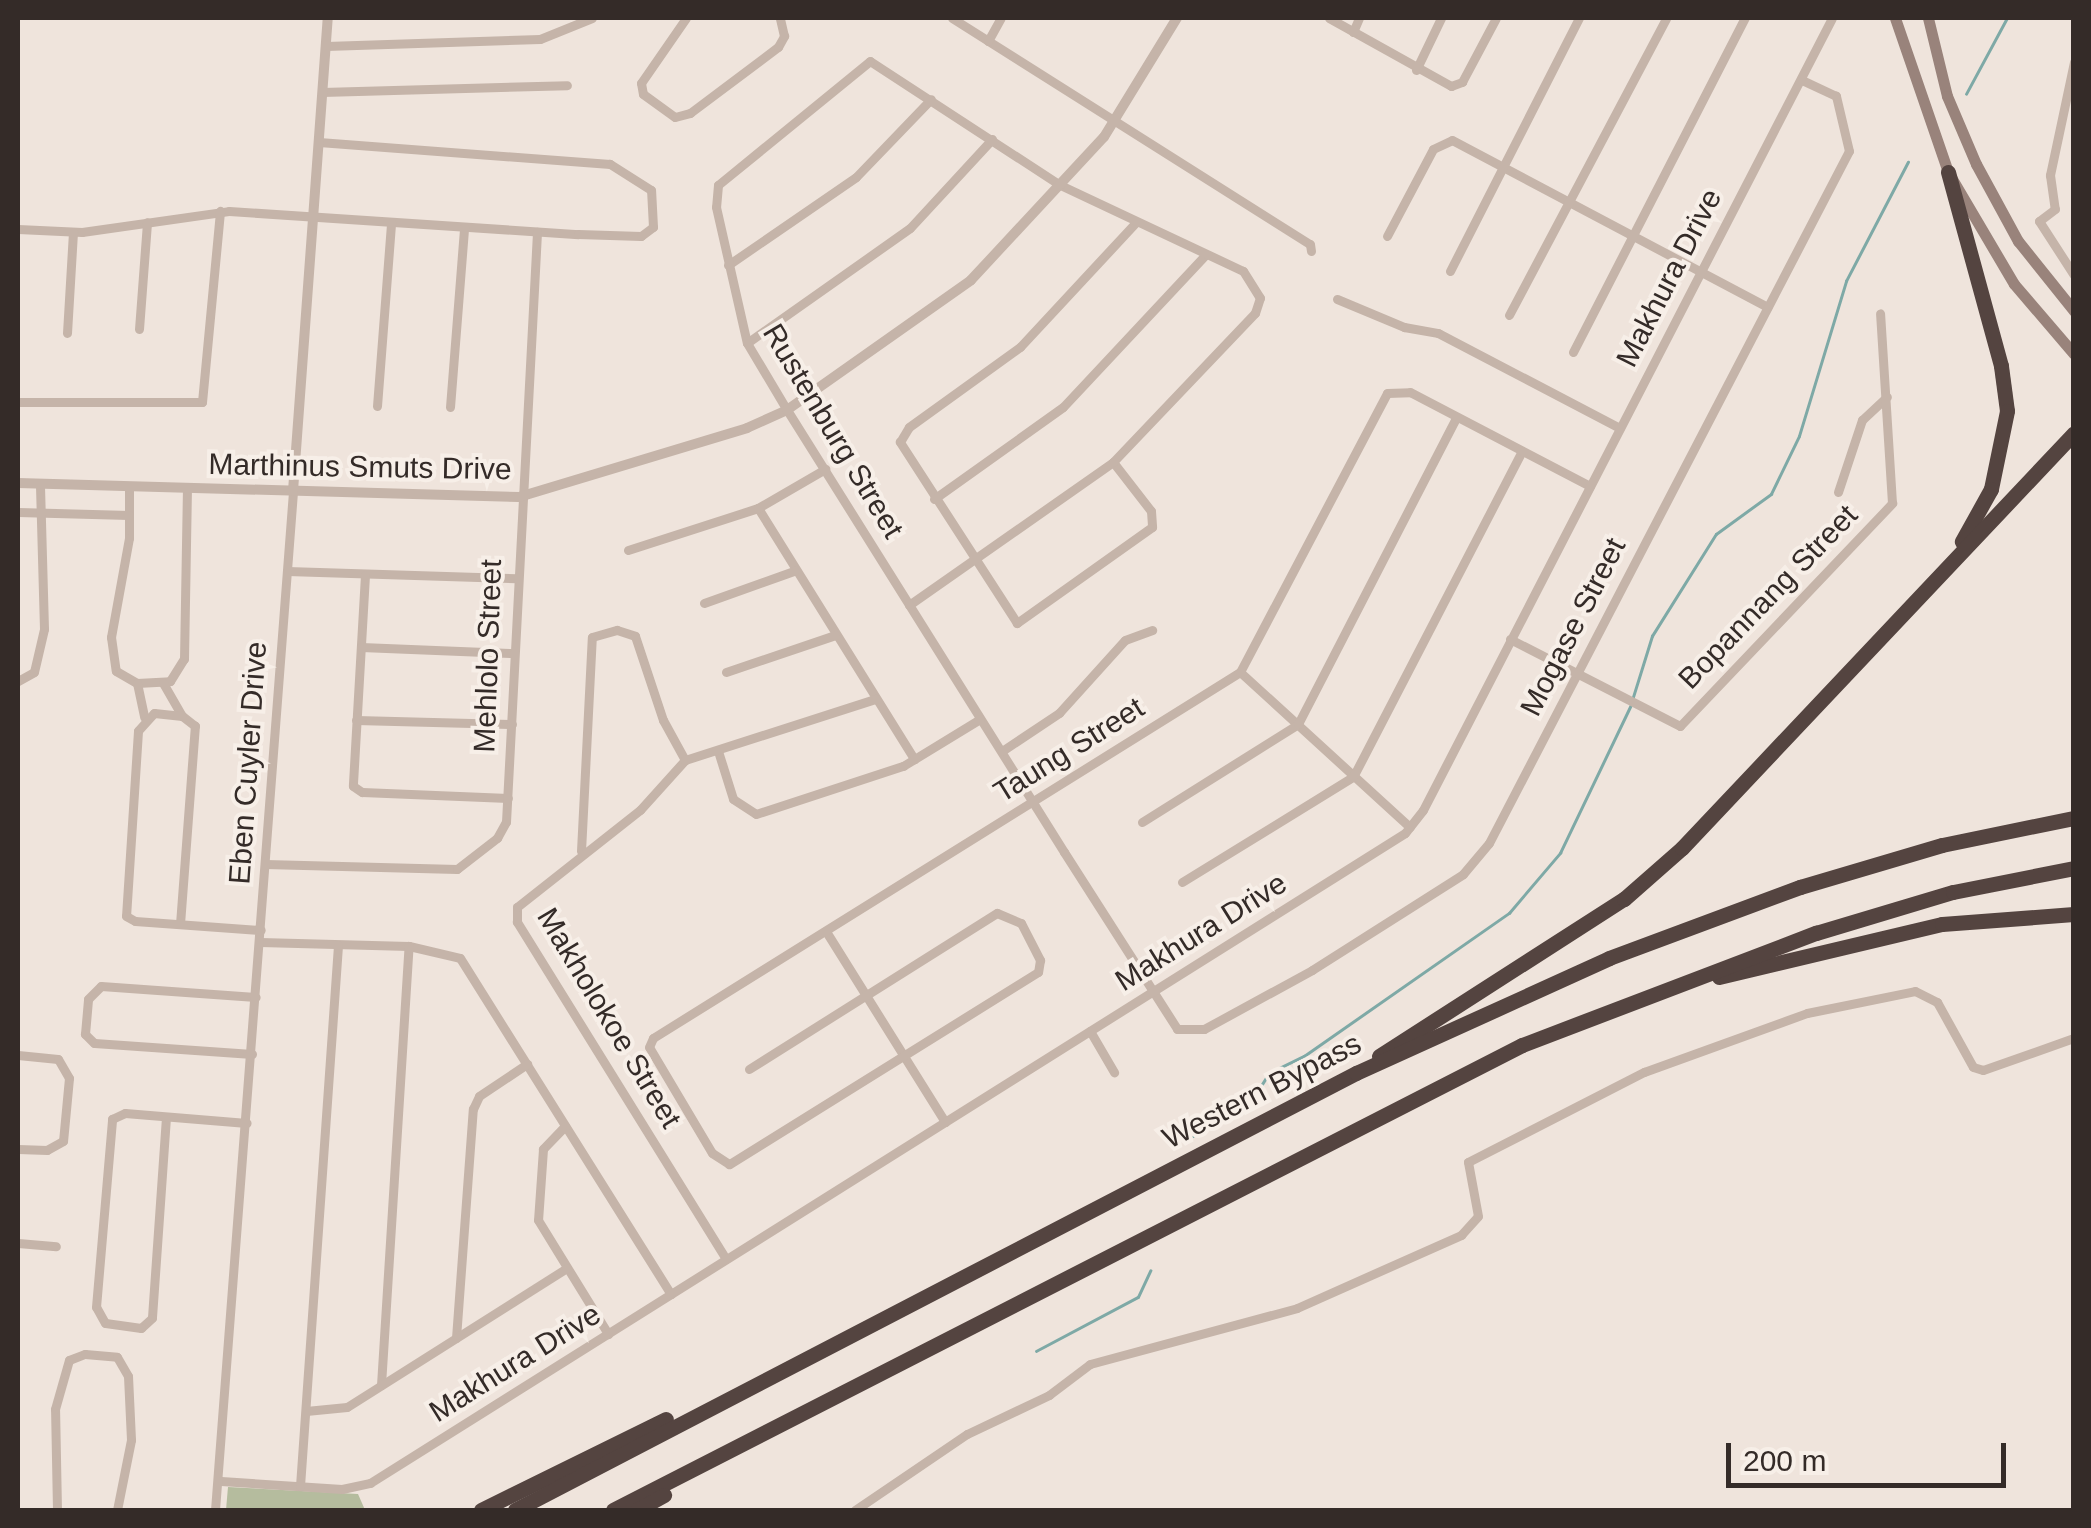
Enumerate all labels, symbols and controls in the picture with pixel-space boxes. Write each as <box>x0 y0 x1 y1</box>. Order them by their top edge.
street label: Makhura Drive <box>1609 183 1729 373</box>
street label: Rustenburg Street <box>755 317 911 545</box>
street label: Marthinus Smuts Drive <box>208 446 512 488</box>
street label: Bopannang Street <box>1671 498 1865 696</box>
street label: Mogase Street <box>1513 532 1633 722</box>
street label: Mehlolo Street <box>467 559 509 753</box>
street label: Eben Cuyler Drive <box>222 640 274 886</box>
street label: Taung Street <box>987 690 1151 810</box>
street label: Makhura Drive <box>1109 865 1293 999</box>
street label: Makholokoe Street <box>529 902 689 1134</box>
street label: Western Bypass <box>1157 1026 1367 1156</box>
street label: Makhura Drive <box>423 1296 607 1430</box>
scale bar <box>1731 1423 2011 1485</box>
text: 200 m <box>1743 1444 1826 1477</box>

